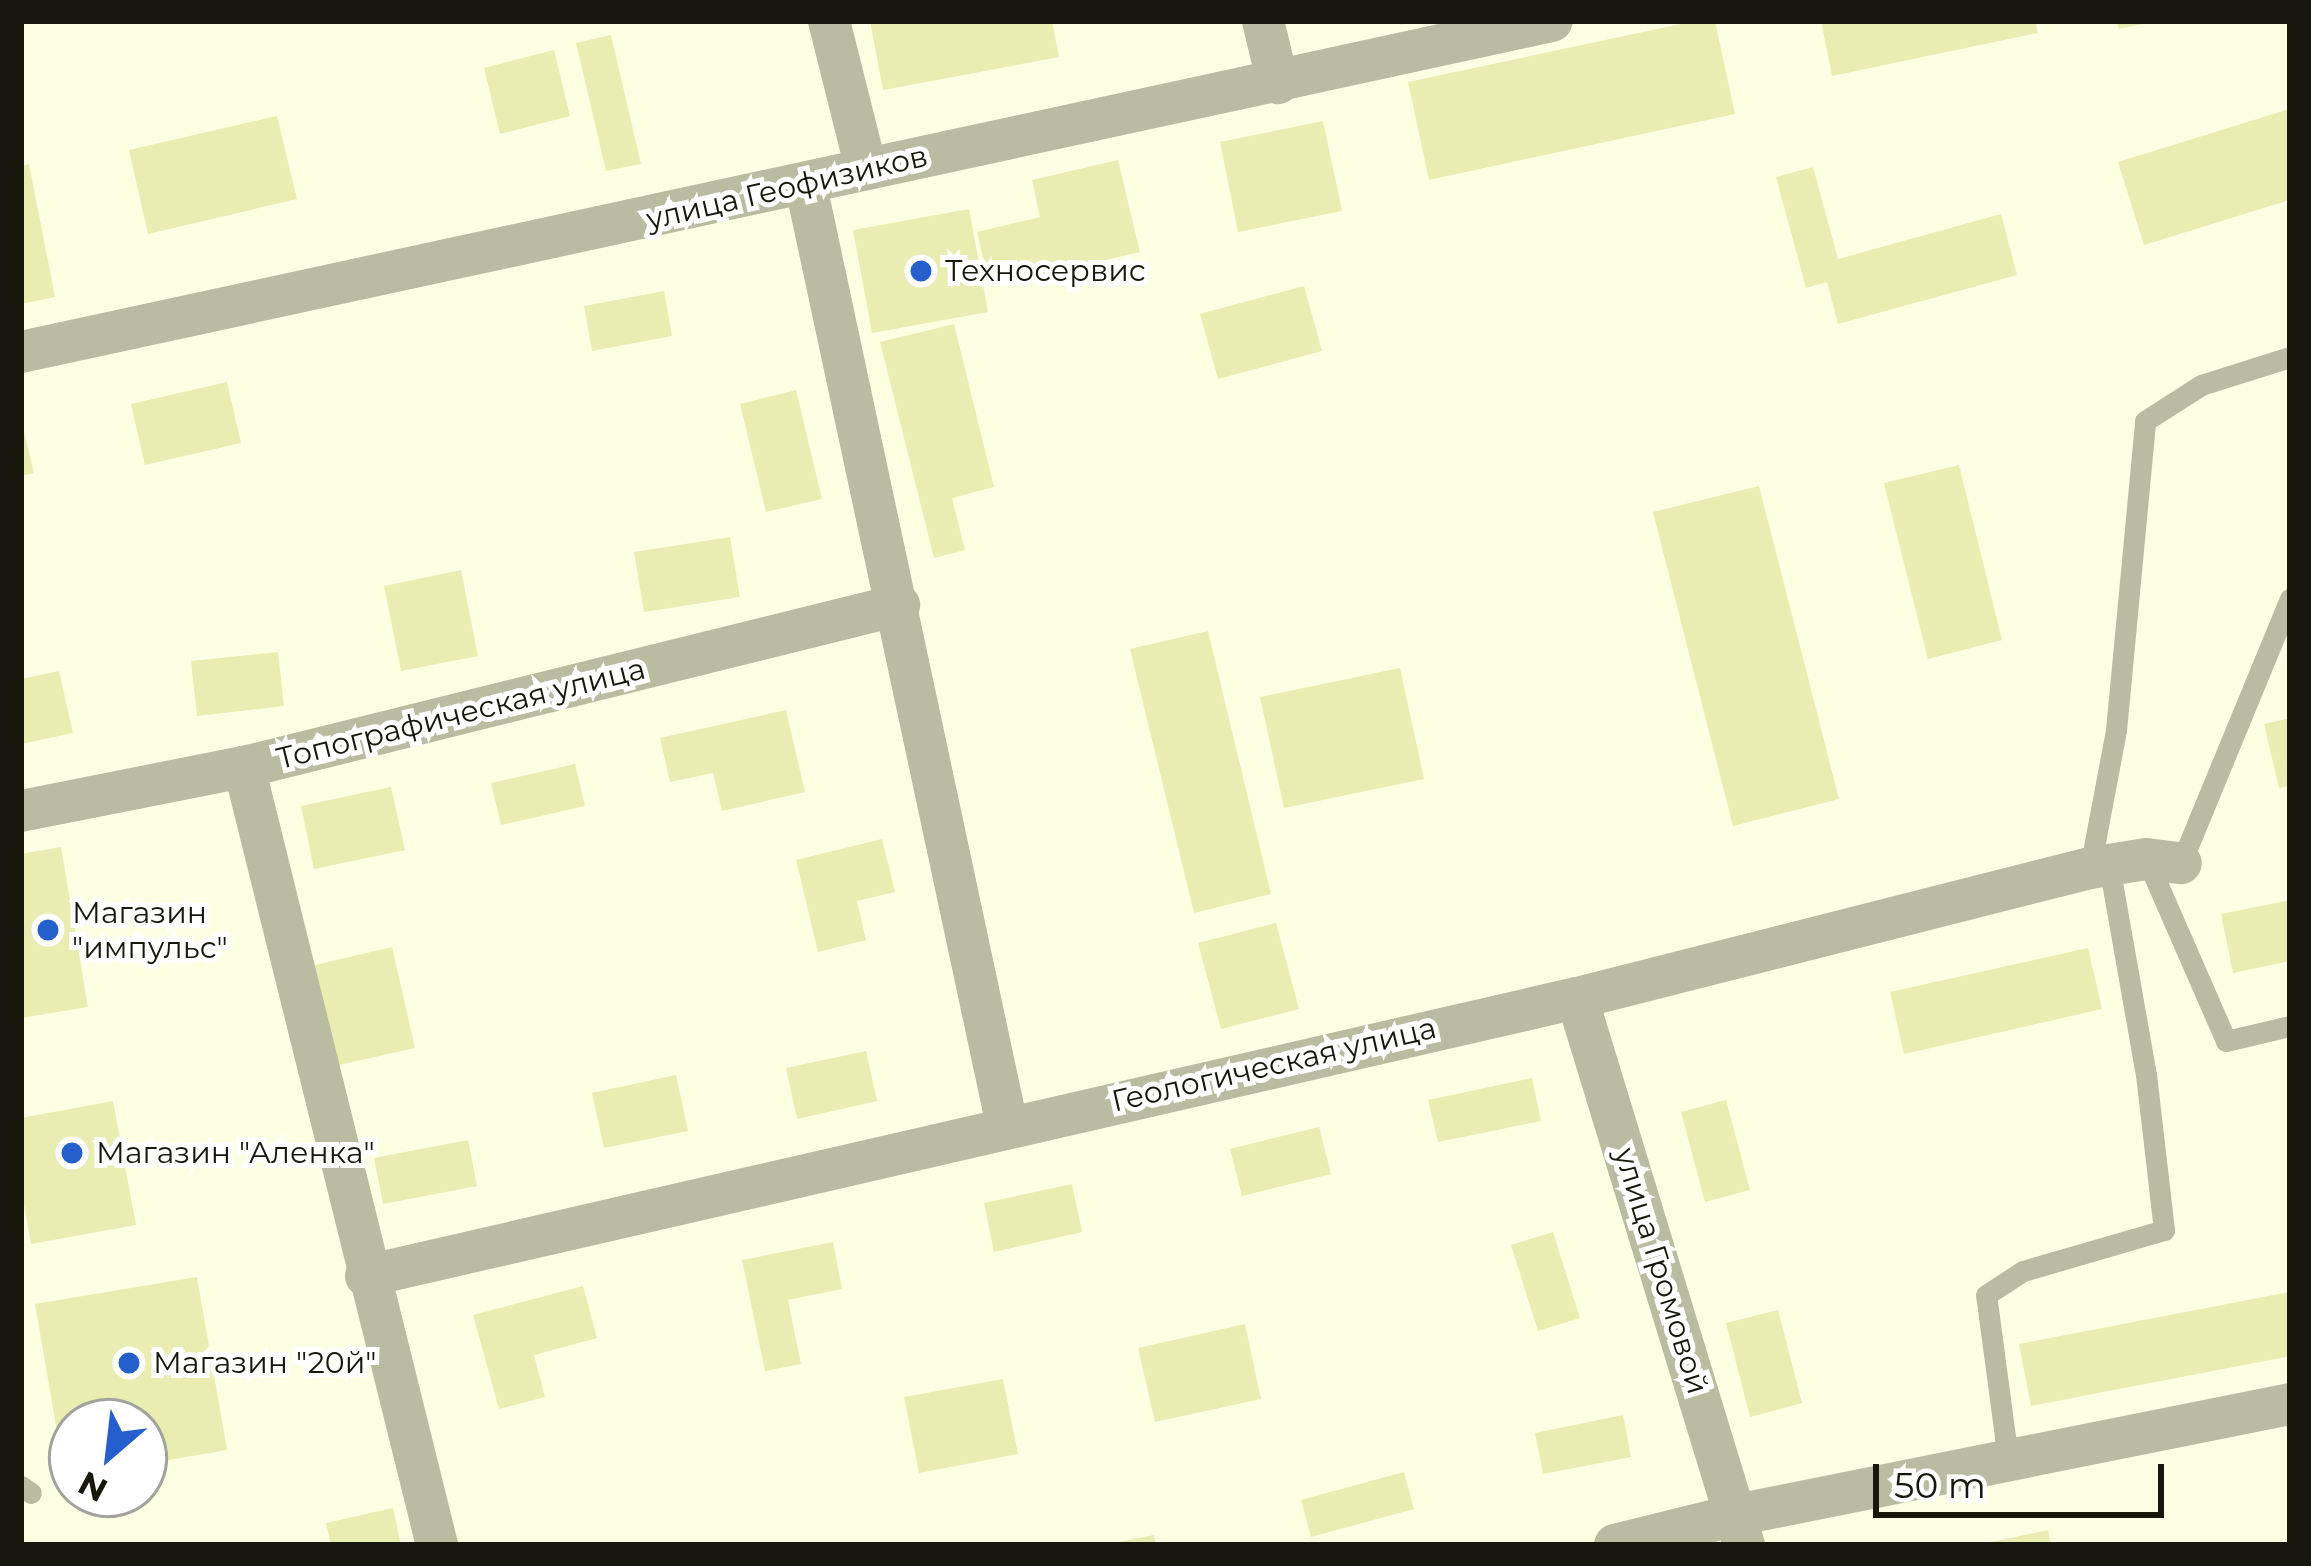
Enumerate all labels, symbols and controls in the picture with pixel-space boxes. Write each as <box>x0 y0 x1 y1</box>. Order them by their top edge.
street label: улица Геофизиков <box>643 138 931 238</box>
place label: Техносервис <box>945 253 1146 289</box>
marker: Техносервис <box>908 258 934 284</box>
street label: Топографическая улица <box>273 651 649 777</box>
place label: Магазин "импульс" <box>72 895 228 966</box>
marker: Магазин "импульс" <box>35 917 61 943</box>
street label: Геологическая улица <box>1108 1010 1440 1120</box>
place label: Магазин "Аленка" <box>96 1135 375 1171</box>
marker: Магазин "Аленка" <box>59 1140 85 1166</box>
street label: улица Громовой <box>1606 1144 1716 1398</box>
place label: Магазин "20й" <box>153 1345 376 1381</box>
marker: Магазин "20й" <box>116 1350 142 1376</box>
north arrow <box>48 1398 168 1518</box>
scale bar <box>1879 1440 2170 1514</box>
text: N <box>71 1463 114 1511</box>
text: 50 m <box>1894 1463 1986 1507</box>

